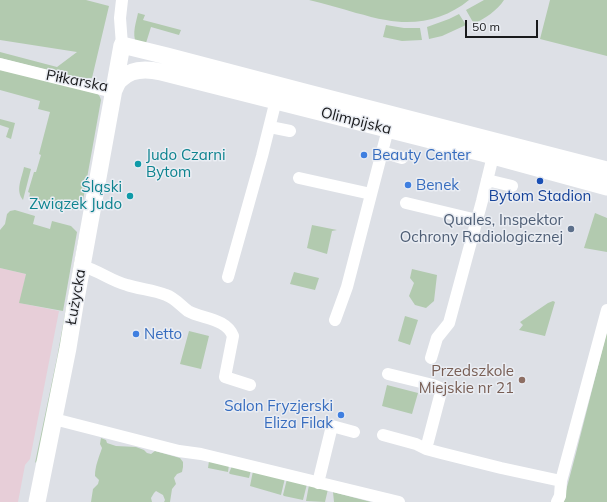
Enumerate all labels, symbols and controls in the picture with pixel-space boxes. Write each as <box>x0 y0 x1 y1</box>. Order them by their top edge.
scale bar <box>467 12 540 38</box>
text: 50 m <box>472 19 500 34</box>
street label: Piłkarska <box>44 66 110 96</box>
street label: Olimpijska <box>319 104 393 138</box>
place label: Judo Czarni Bytom <box>146 146 226 181</box>
place label: Beauty Center <box>372 146 471 164</box>
marker: Beauty Center <box>359 150 369 160</box>
marker: Judo Czarni Bytom <box>133 159 143 169</box>
place label: Benek <box>416 176 459 194</box>
marker: Bytom Stadion <box>535 176 545 186</box>
place label: Śląski Związek Judo <box>29 178 122 213</box>
marker: Benek <box>403 180 413 190</box>
place label: Bytom Stadion <box>489 187 591 205</box>
marker: Śląski Związek Judo <box>125 191 135 201</box>
place label: Quales, Inspektor Ochrony Radiologicznej <box>400 211 563 246</box>
marker: Quales, Inspektor Ochrony Radiologicznej <box>566 224 576 234</box>
street label: Łużycka <box>62 268 90 326</box>
place label: Netto <box>144 325 182 343</box>
marker: Netto <box>131 329 141 339</box>
place label: Przedszkole Miejskie nr 21 <box>419 362 514 397</box>
marker: Przedszkole Miejskie nr 21 <box>517 375 527 385</box>
place label: Salon Fryzjerski Eliza Filak <box>224 397 333 432</box>
marker: Salon Fryzjerski Eliza Filak <box>336 410 346 420</box>

